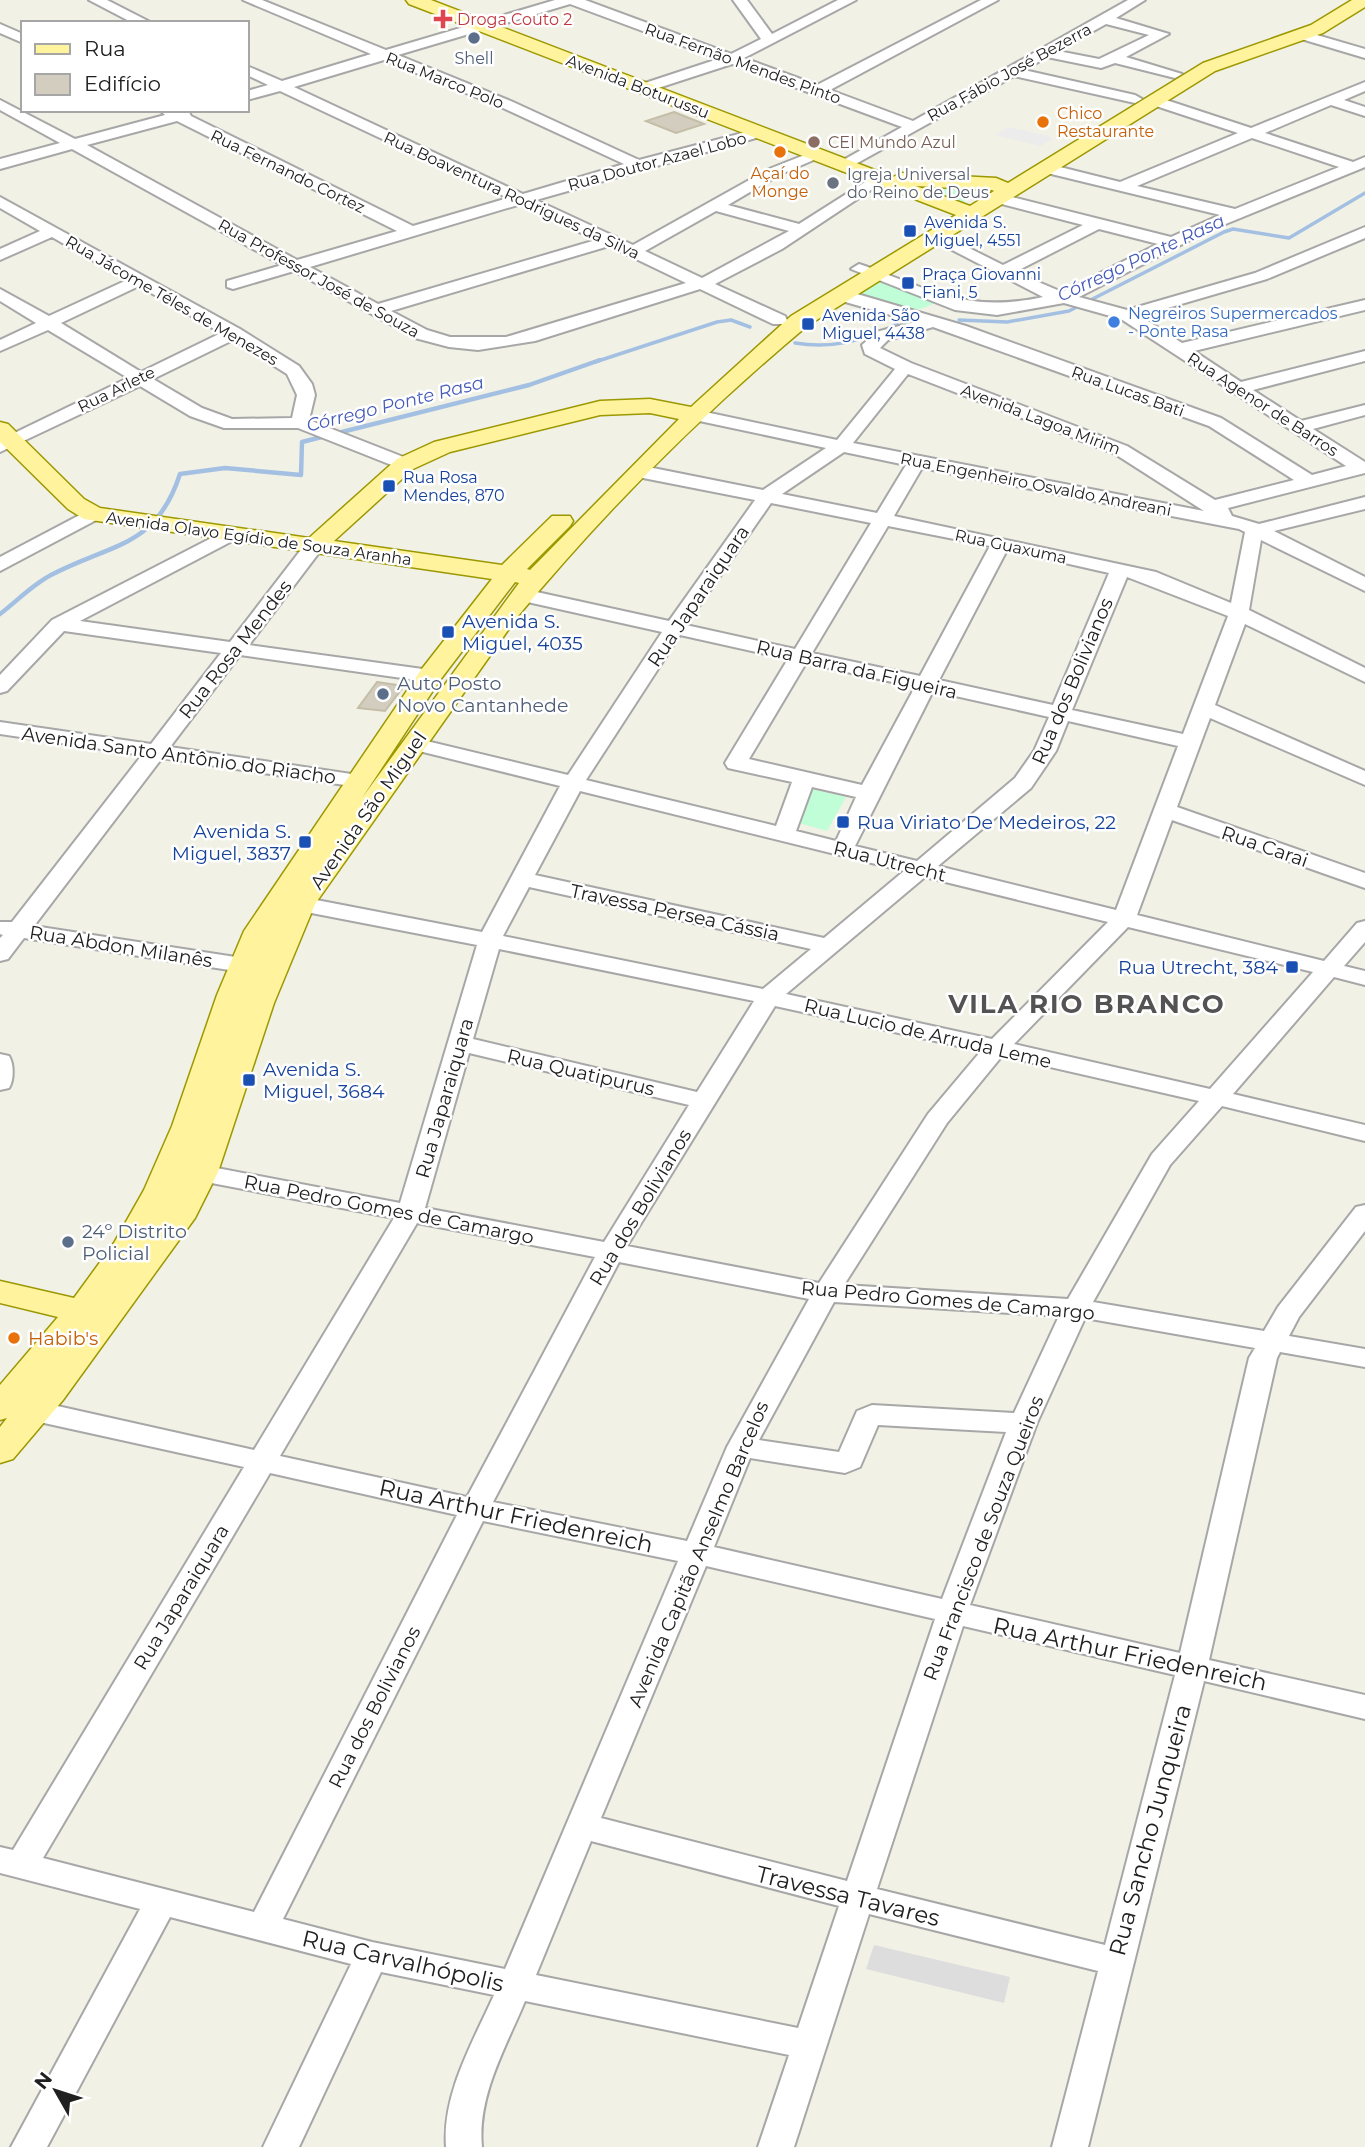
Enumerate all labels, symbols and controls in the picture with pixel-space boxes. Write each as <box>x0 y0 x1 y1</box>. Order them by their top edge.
place label: Droga Couto 2 <box>457 10 572 29</box>
marker: Droga Couto 2 <box>435 11 451 27</box>
street label: Rua Fernão Mendes Pinto <box>642 19 843 108</box>
street label: Rua Fábio José Bezerra <box>924 19 1095 126</box>
legend <box>21 21 248 112</box>
marker: Shell <box>466 30 482 46</box>
text: Rua <box>84 36 126 61</box>
street label: Rua Marco Polo <box>383 48 507 113</box>
place label: Shell <box>455 49 493 68</box>
street label: Avenida Boturussu <box>564 50 712 123</box>
text: Edifício <box>84 71 161 96</box>
place label: Chico Restaurante <box>1057 104 1154 141</box>
marker: Chico Restaurante <box>1035 114 1051 130</box>
street label: Rua Fernando Cortez <box>207 126 368 217</box>
street label: Rua Boaventura Rodrigues da Silva <box>381 128 643 263</box>
street label: Rua Doutor Azael Lobo <box>566 128 749 195</box>
place label: CEI Mundo Azul <box>828 133 956 152</box>
marker: CEI Mundo Azul <box>806 134 822 150</box>
marker: Açaí do Monge <box>772 144 788 160</box>
place label: Açaí do Monge <box>750 164 810 201</box>
place label: Igreja Universal do Reino de Deus <box>847 165 989 202</box>
marker: Igreja Universal do Reino de Deus <box>825 175 841 191</box>
water label: Córrego Ponte Rasa <box>1054 210 1228 306</box>
place label: Avenida S. Miguel, 4551 <box>924 213 1021 250</box>
street label: Rua Professor José de Souza <box>215 215 423 342</box>
marker: Avenida S. Miguel, 4551 <box>902 223 918 239</box>
street label: Rua Jácome Téles de Menezes <box>62 232 282 369</box>
place label: Praça Giovanni Fiani, 5 <box>922 265 1041 302</box>
marker: Praça Giovanni Fiani, 5 <box>900 275 916 291</box>
place label: Negreiros Supermercados - Ponte Rasa <box>1128 304 1338 341</box>
place label: Avenida São Miguel, 4438 <box>822 306 925 343</box>
marker: Negreiros Supermercados - Ponte Rasa <box>1106 314 1122 330</box>
marker: Avenida São Miguel, 4438 <box>800 316 816 332</box>
street label: Rua Agenor de Barros <box>1184 349 1342 460</box>
street label: Rua Lucas Bati <box>1069 362 1187 421</box>
street label: Rua Arlete <box>75 363 158 416</box>
water label: Córrego Ponte Rasa <box>304 371 486 437</box>
street label: Avenida Lagoa Mirim <box>958 380 1123 459</box>
street label: Rua Engenheiro Osvaldo Andreani <box>899 449 1173 520</box>
place label: Rua Rosa Mendes, 870 <box>403 468 505 505</box>
marker: Rua Rosa Mendes, 870 <box>381 478 397 494</box>
street label: Avenida Olavo Egídio de Souza Aranha <box>105 508 413 569</box>
street label: Rua Japaraiquara <box>643 521 754 671</box>
street label: Rua Guaxuma <box>953 525 1069 568</box>
street label: Rua Rosa Mendes <box>174 575 297 723</box>
street label: Rua dos Bolivianos <box>1027 594 1118 768</box>
place label: Avenida S. Miguel, 4035 <box>462 610 583 655</box>
marker: Avenida S. Miguel, 4035 <box>440 624 456 640</box>
street label: Rua Barra da Figueira <box>754 635 960 704</box>
place label: Auto Posto Novo Cantanhede <box>397 672 568 717</box>
marker: Auto Posto Novo Cantanhede <box>375 686 391 702</box>
street label: Avenida Santo Antônio do Riacho <box>20 722 338 789</box>
street label: Avenida São Miguel <box>305 727 431 893</box>
place label: Rua Viriato De Medeiros, 22 <box>857 811 1116 834</box>
marker: Rua Viriato De Medeiros, 22 <box>835 814 851 830</box>
place label: Avenida S. Miguel, 3837 <box>172 820 291 865</box>
street label: Rua Carai <box>1218 821 1311 872</box>
marker: Avenida S. Miguel, 3837 <box>297 834 313 850</box>
street label: Rua Utrecht <box>831 836 949 887</box>
street label: Travessa Persea Cássia <box>568 879 782 946</box>
street label: Rua Abdon Milanês <box>28 921 214 972</box>
place label: Rua Utrecht, 384 <box>1118 956 1278 979</box>
marker: Rua Utrecht, 384 <box>1284 959 1300 975</box>
district label: VILA RIO BRANCO <box>947 988 1226 1020</box>
street label: Rua Lucio de Arruda Leme <box>802 994 1054 1073</box>
street label: Rua Japaraiquara <box>411 1015 478 1181</box>
street label: Rua Quatipurus <box>505 1044 657 1101</box>
place label: Avenida S. Miguel, 3684 <box>263 1058 385 1103</box>
marker: Avenida S. Miguel, 3684 <box>241 1072 257 1088</box>
street label: Rua dos Bolivianos <box>585 1125 696 1290</box>
street label: Rua Pedro Gomes de Camargo <box>242 1170 536 1249</box>
place label: 24º Distrito Policial <box>82 1220 187 1265</box>
marker: 24º Distrito Policial <box>60 1234 76 1250</box>
street label: Rua Pedro Gomes de Camargo <box>800 1276 1096 1325</box>
place label: Habib's <box>28 1327 98 1350</box>
marker: Habib's <box>6 1330 22 1346</box>
street label: Rua Francisco de Souza Queiros <box>918 1393 1049 1684</box>
street label: Avenida Capitão Anselmo Barcelos <box>623 1398 774 1711</box>
street label: Rua Arthur Friedenreich <box>377 1473 655 1559</box>
street label: Rua Japaraiquara <box>129 1520 234 1674</box>
street label: Rua Arthur Friedenreich <box>991 1611 1269 1697</box>
street label: Rua dos Bolivianos <box>324 1622 425 1792</box>
street label: Rua Sancho Junqueira <box>1103 1701 1197 1959</box>
street label: Travessa Tavares <box>753 1860 943 1932</box>
street label: Rua Carvalhópolis <box>299 1924 507 1998</box>
north arrow <box>21 2056 91 2126</box>
text: N <box>29 2067 57 2094</box>

